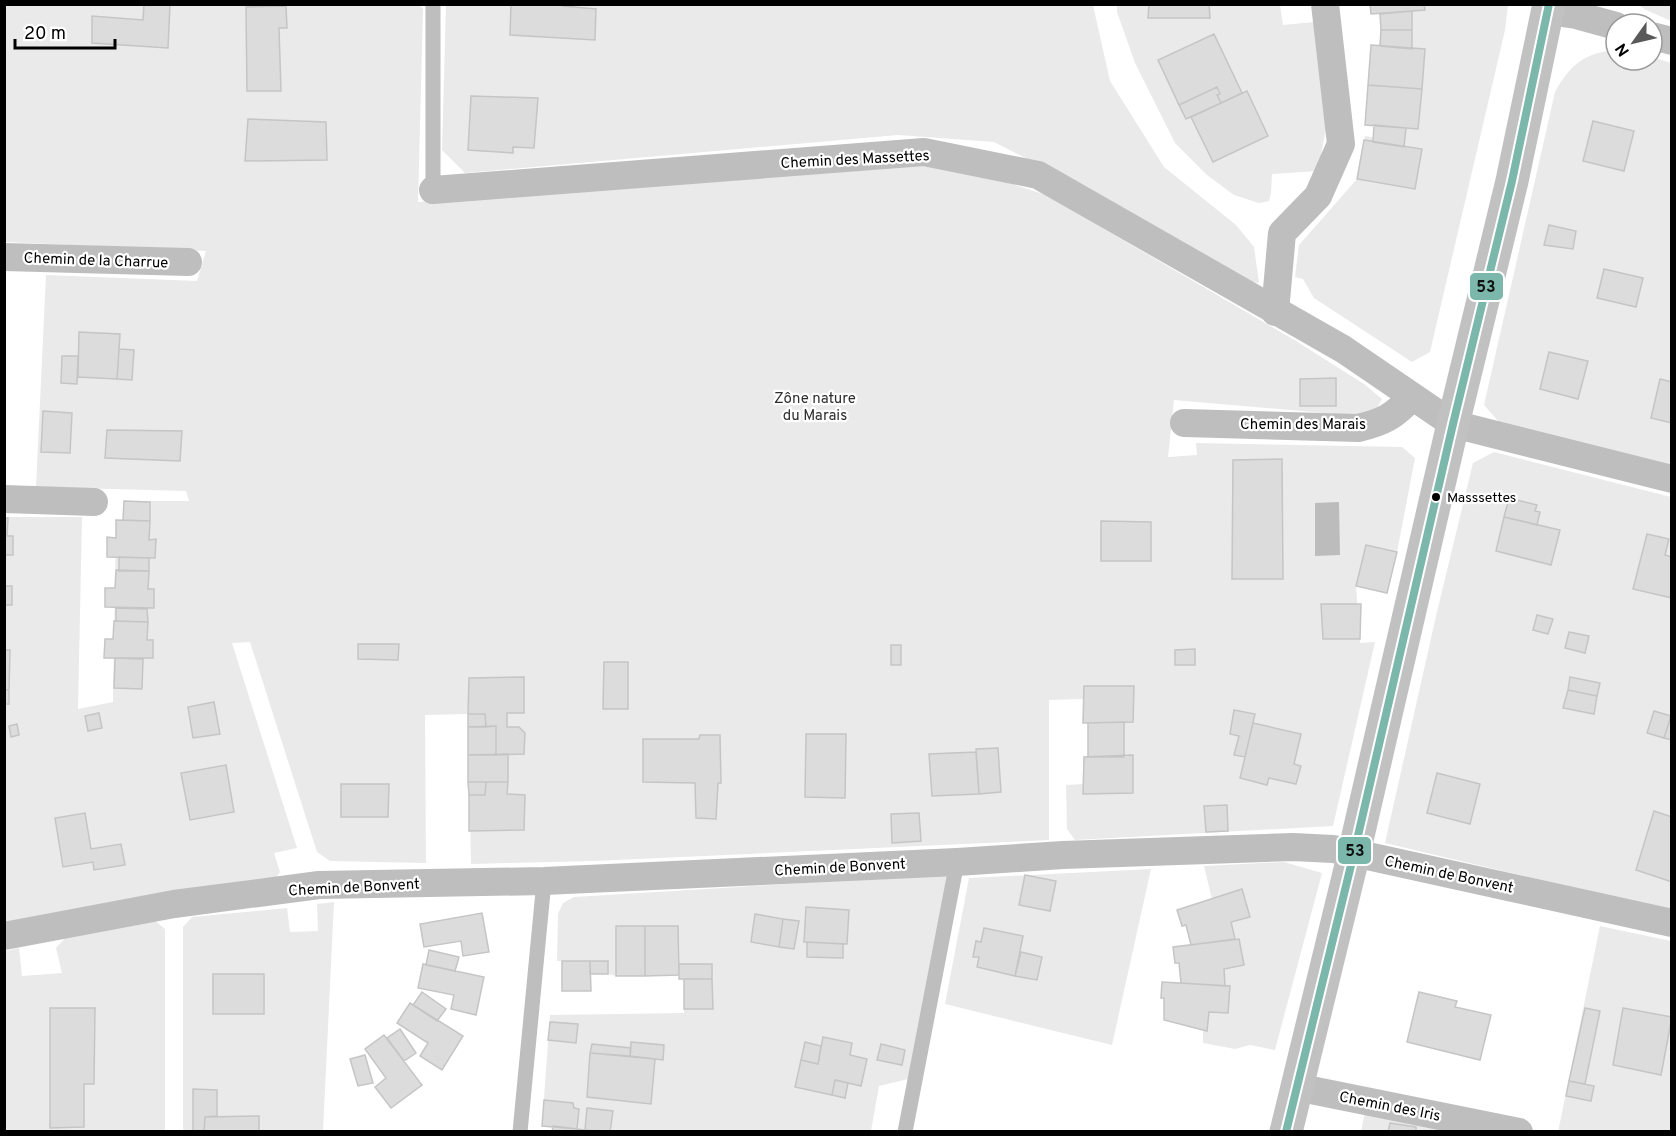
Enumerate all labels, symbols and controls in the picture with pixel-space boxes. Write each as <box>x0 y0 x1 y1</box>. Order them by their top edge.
scale bar <box>15 12 116 50</box>
north arrow <box>1604 12 1664 72</box>
text: 20 m <box>24 23 66 46</box>
text: N <box>1612 39 1635 60</box>
street label: Chemin des Massettes <box>780 147 930 174</box>
street label: Chemin de la Charrue <box>23 249 169 274</box>
line badge: 53 <box>1469 272 1504 301</box>
text: 53 <box>1476 278 1496 298</box>
park label: Zône nature du Marais <box>774 390 856 426</box>
street label: Chemin des Marais <box>1240 416 1366 435</box>
place label: Masssettes <box>1447 490 1516 507</box>
marker: Masssettes <box>1430 491 1442 503</box>
line badge: 53 <box>1337 836 1372 865</box>
text: 53 <box>1345 842 1365 862</box>
street label: Chemin de Bonvent <box>1382 853 1515 898</box>
street label: Chemin de Bonvent <box>774 856 906 881</box>
street label: Chemin de Bonvent <box>288 876 420 901</box>
street label: Chemin des Iris <box>1337 1088 1442 1127</box>

